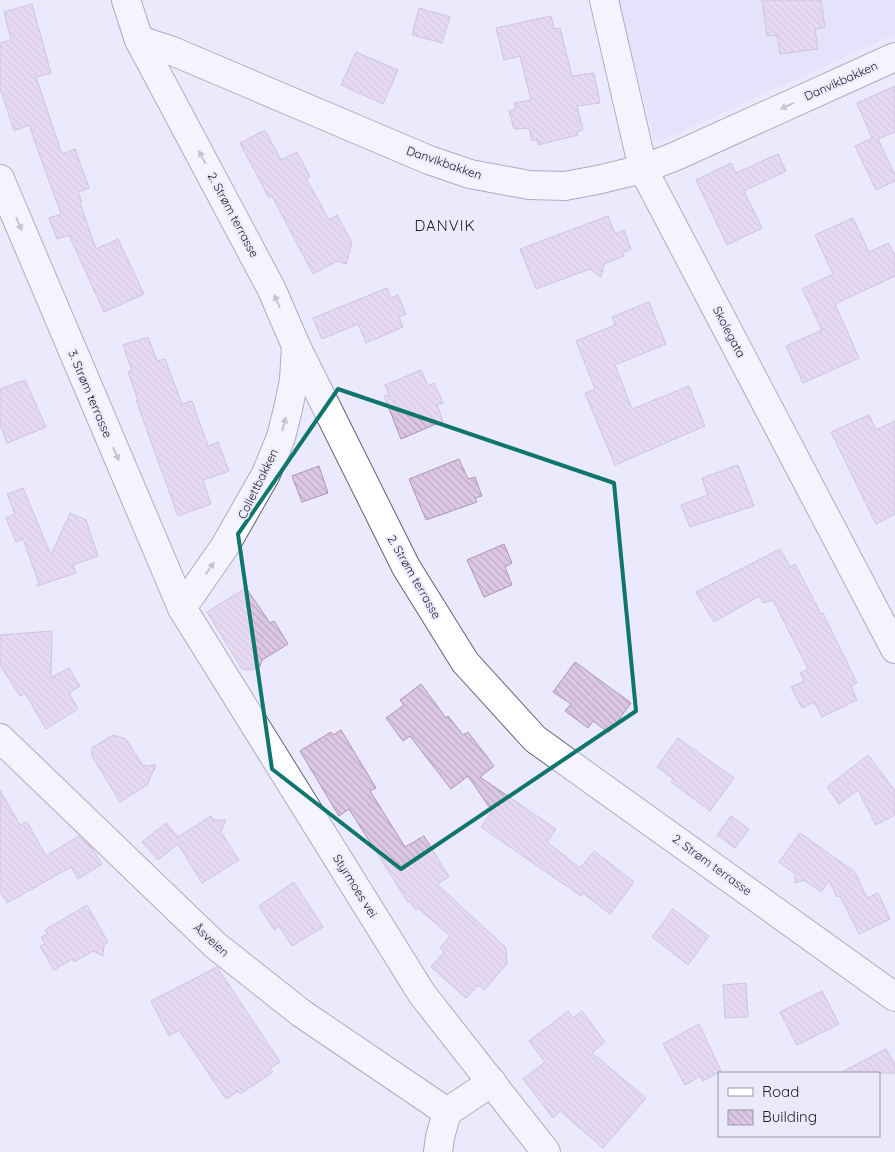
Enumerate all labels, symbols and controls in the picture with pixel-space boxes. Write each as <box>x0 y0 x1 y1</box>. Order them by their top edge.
street label: Danvikbakken <box>802 58 880 103</box>
one-way arrow <box>780 102 794 110</box>
street label: Danvikbakken <box>404 143 484 182</box>
one-way arrow <box>198 149 206 164</box>
street label: 2. Strøm terrasse <box>205 170 262 260</box>
district label: DANVIK <box>414 216 476 235</box>
one-way arrow <box>15 217 23 231</box>
one-way arrow <box>272 294 280 308</box>
street label: Skolegata <box>710 304 749 360</box>
street label: 3. Strøm terrasse <box>65 348 116 440</box>
one-way arrow <box>281 417 289 432</box>
street label: Collettbakken <box>234 446 281 521</box>
one-way arrow <box>112 447 120 462</box>
street label: 2. Strøm terrasse <box>384 532 445 621</box>
one-way arrow <box>205 561 215 575</box>
street label: 2. Strøm terrasse <box>670 831 755 898</box>
street label: Styrmoes vei <box>330 851 381 920</box>
street label: Åsveien <box>190 920 232 960</box>
legend <box>718 1072 880 1137</box>
text: Road <box>762 1082 799 1101</box>
text: Building <box>762 1107 817 1126</box>

